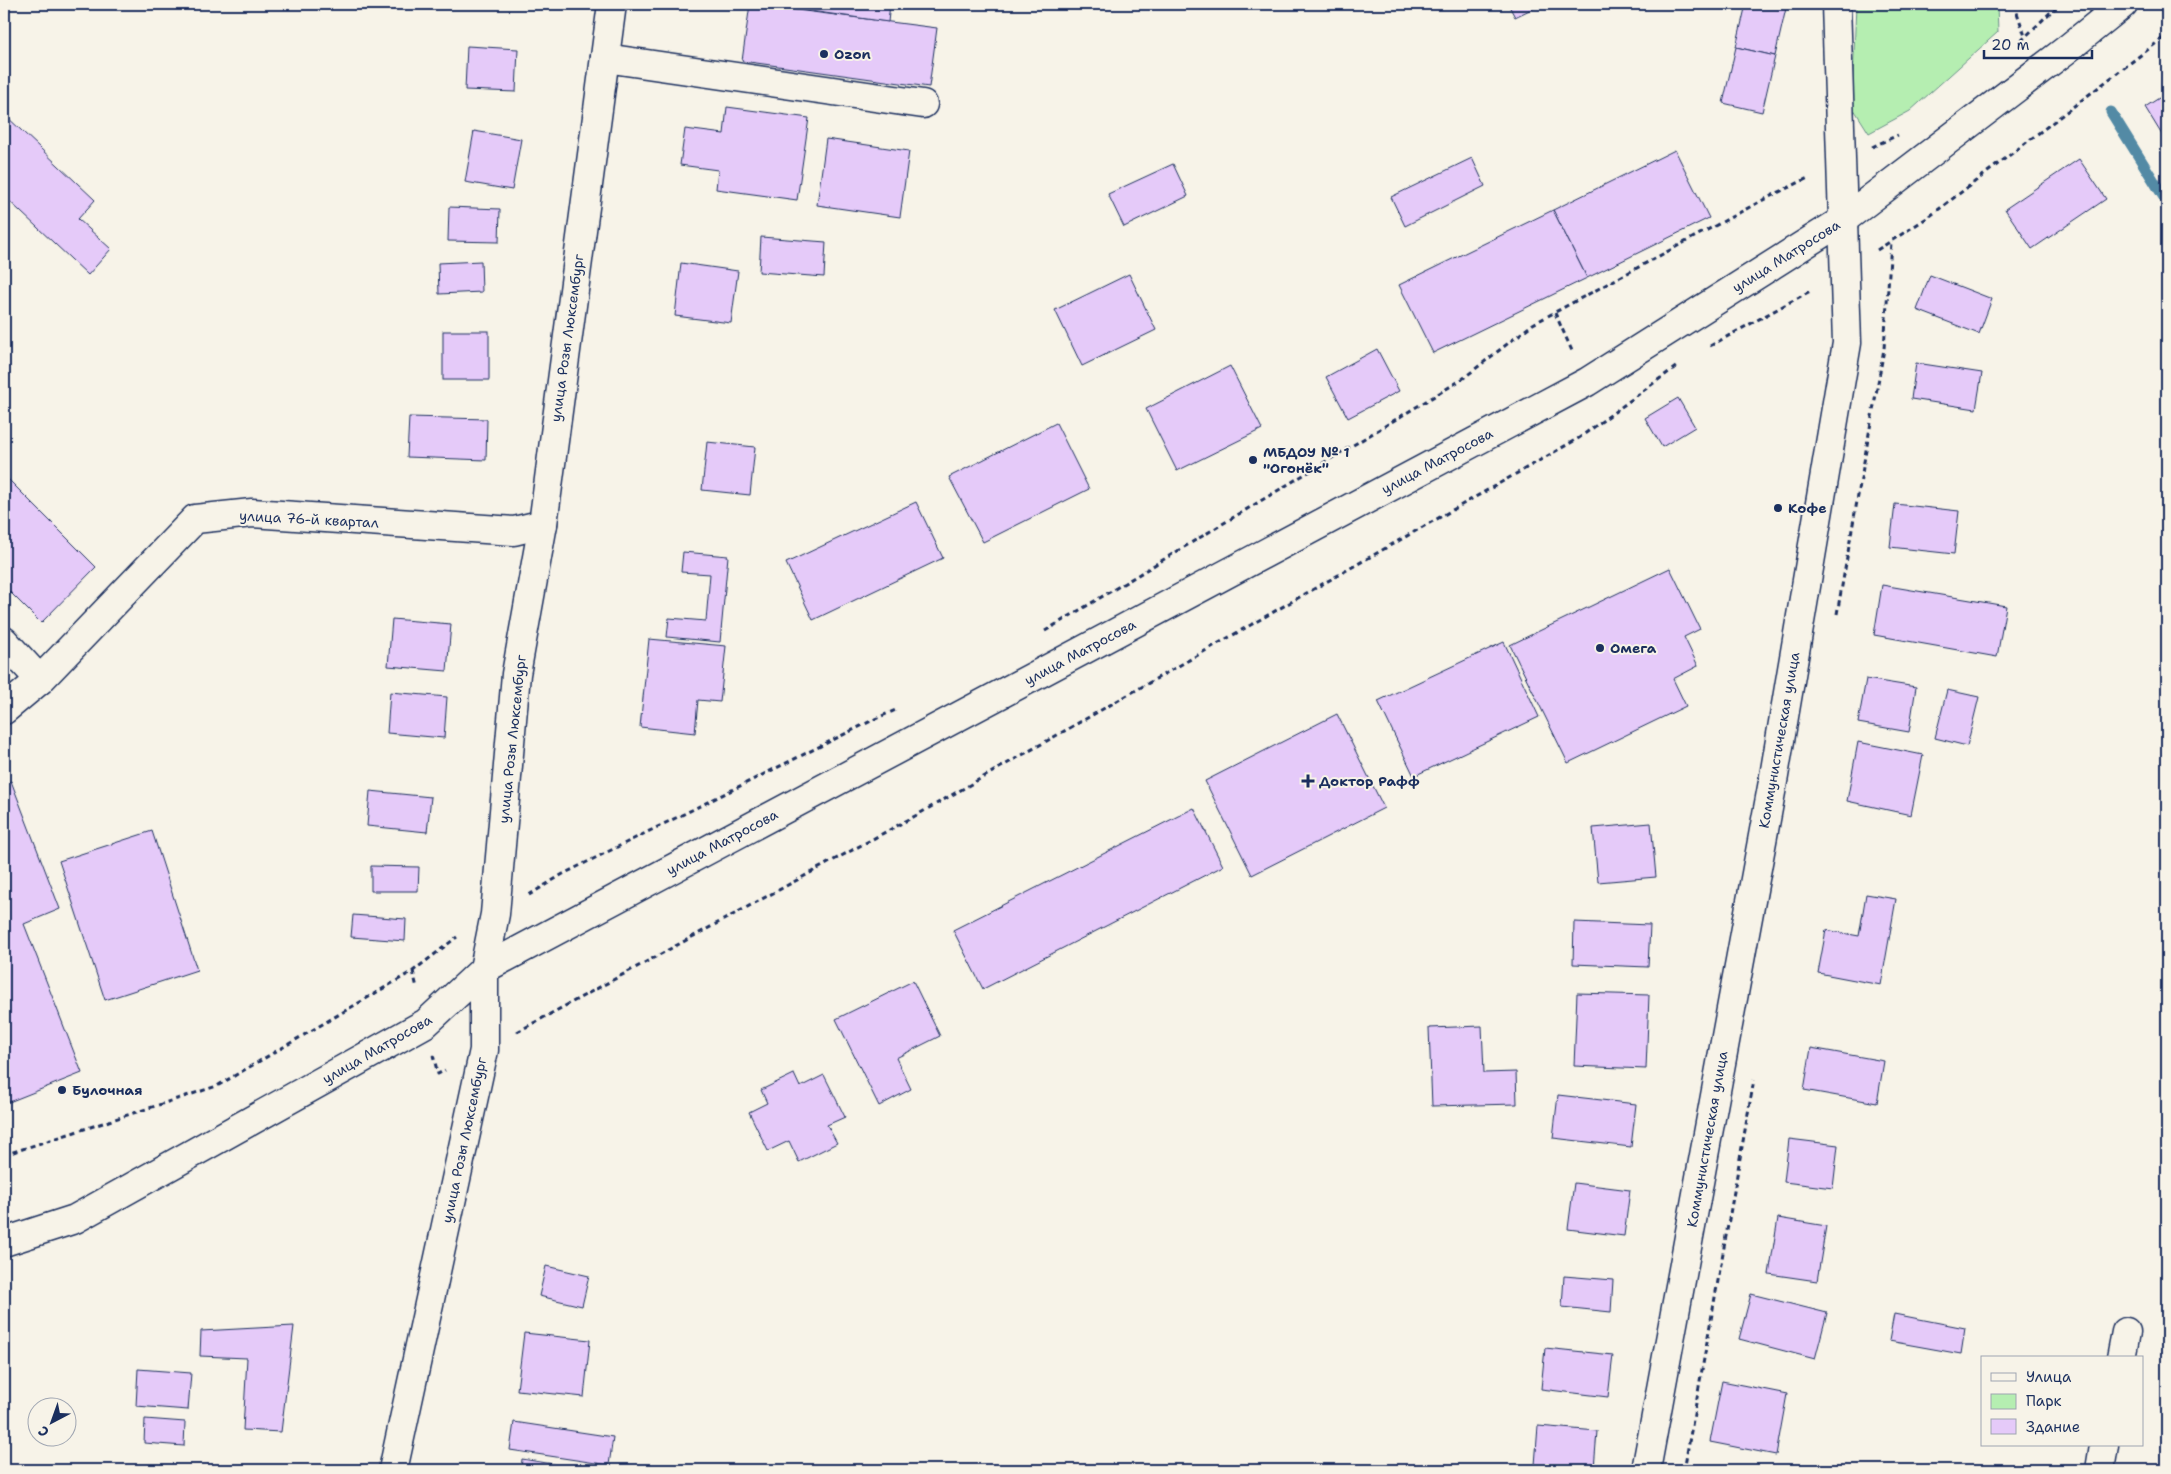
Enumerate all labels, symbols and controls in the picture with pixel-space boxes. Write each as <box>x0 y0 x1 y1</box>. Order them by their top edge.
scale bar <box>1984 28 2091 60</box>
text: 20 m <box>1991 35 2030 55</box>
place label: Ozon <box>834 45 871 63</box>
marker: Ozon <box>818 48 830 60</box>
street label: улица Матросова <box>1729 215 1843 296</box>
street label: улица Розы Люксембург <box>546 252 588 423</box>
street label: улица Матросова <box>1378 424 1496 498</box>
place label: МБДОУ № 1 "Огонёк" <box>1263 443 1350 477</box>
marker: МБДОУ № 1 "Огонёк" <box>1247 454 1259 466</box>
place label: Кофе <box>1788 499 1827 517</box>
marker: Кофе <box>1772 502 1784 514</box>
street label: улица 76-й квартал <box>239 506 379 532</box>
street label: улица Матросова <box>1021 615 1139 689</box>
place label: Омега <box>1610 639 1657 657</box>
marker: Омега <box>1594 642 1606 654</box>
street label: Коммунистическая улица <box>1755 650 1803 830</box>
street label: улица Розы Люксембург <box>494 653 530 824</box>
place label: Доктор Рафф <box>1319 772 1420 790</box>
marker: Доктор Рафф <box>1301 774 1315 788</box>
street label: улица Матросова <box>663 805 781 879</box>
street label: улица Матросова <box>319 1010 435 1088</box>
street label: Коммунистическая улица <box>1683 1049 1731 1229</box>
street label: улица Розы Люксембург <box>438 1055 491 1225</box>
place label: Булочная <box>72 1081 142 1099</box>
marker: Булочная <box>56 1084 68 1096</box>
legend <box>1981 1356 2144 1446</box>
text: Улица <box>2026 1367 2072 1387</box>
text: Парк <box>2026 1391 2062 1411</box>
north arrow <box>28 1396 78 1446</box>
text: Здание <box>2026 1417 2080 1437</box>
text: С <box>34 1422 53 1441</box>

